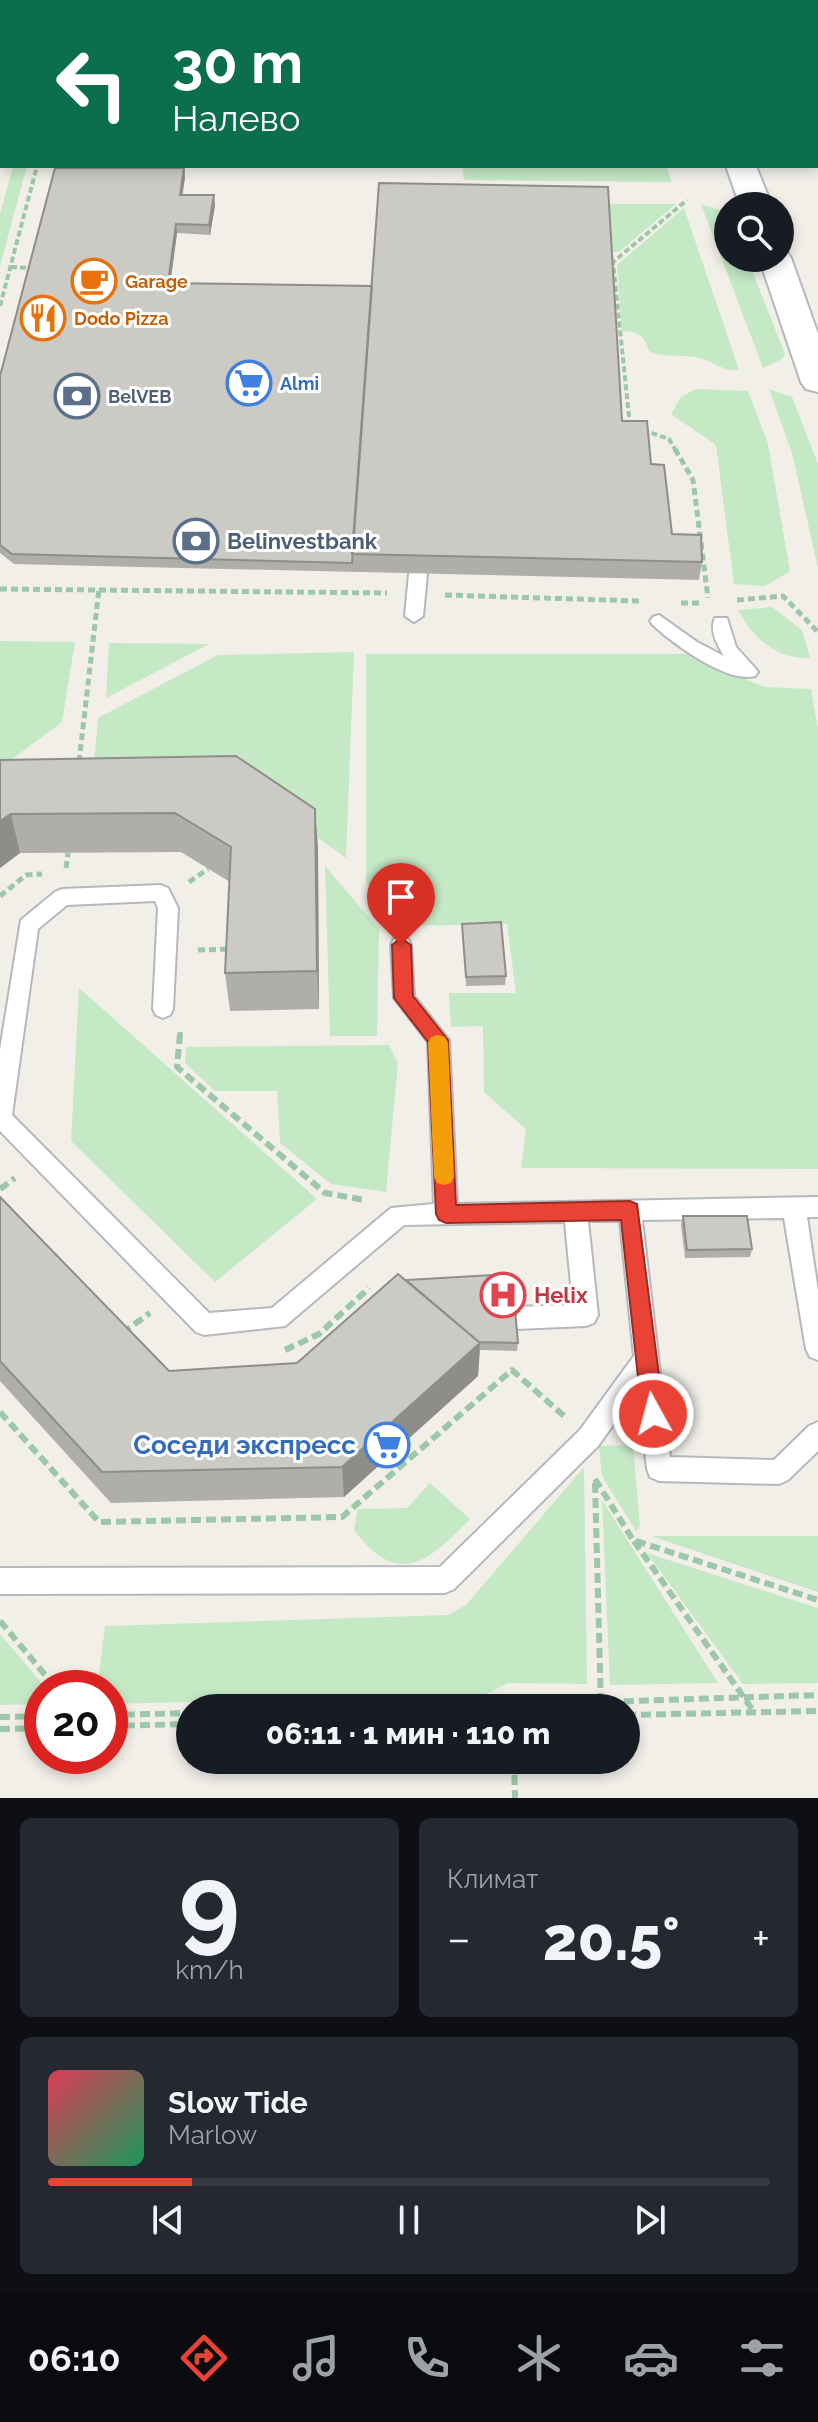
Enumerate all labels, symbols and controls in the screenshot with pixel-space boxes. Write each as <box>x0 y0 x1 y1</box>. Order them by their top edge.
text: 30 m <box>172 30 303 96</box>
icon: left <box>40 32 144 136</box>
text: Налево <box>172 97 300 139</box>
map controls <box>714 192 794 272</box>
button: search <box>714 192 794 272</box>
cafe icon: Garage <box>70 257 118 305</box>
place label: Garage <box>125 271 188 292</box>
restaurant icon: Dodo Pizza <box>19 294 67 342</box>
place label: Dodo Pizza <box>74 308 169 329</box>
supermarket icon: Almi <box>225 359 273 407</box>
bank icon: BelVEB <box>53 372 101 420</box>
place label: Almi <box>280 373 319 394</box>
place label: BelVEB <box>108 386 171 407</box>
bank icon: Belinvestbank <box>172 517 220 565</box>
place label: Belinvestbank <box>227 528 378 554</box>
pin <box>367 863 435 945</box>
icon: arrive <box>379 875 423 919</box>
hospital icon: Helix <box>479 1271 527 1319</box>
place label: Helix <box>534 1282 588 1308</box>
position arrow <box>611 1372 695 1456</box>
supermarket icon: Соседи экспресс <box>363 1421 411 1469</box>
place label: Соседи экспресс <box>133 1430 356 1460</box>
speed limit sign: 20 <box>24 1670 128 1774</box>
text: 06:11 · 1 мин · 110 m <box>266 1716 550 1751</box>
text: 9 <box>179 1842 240 1964</box>
text: Климат <box>447 1864 538 1894</box>
text: 20.5° <box>543 1904 680 1974</box>
text: − <box>447 1913 471 1964</box>
text: + <box>752 1913 770 1964</box>
text: km/h <box>175 1955 244 1985</box>
text: Slow Tide <box>168 2085 308 2120</box>
text: Marlow <box>168 2120 257 2150</box>
icon: previous <box>146 2198 190 2242</box>
icon: pause <box>387 2198 431 2242</box>
icon: next <box>628 2198 672 2242</box>
icon: directions <box>176 2330 232 2386</box>
icon: music <box>288 2330 344 2386</box>
icon: phone <box>399 2330 455 2386</box>
icon: climate <box>511 2330 567 2386</box>
icon: car <box>623 2330 679 2386</box>
icon: filters <box>734 2330 790 2386</box>
text: 06:10 <box>28 2337 121 2379</box>

